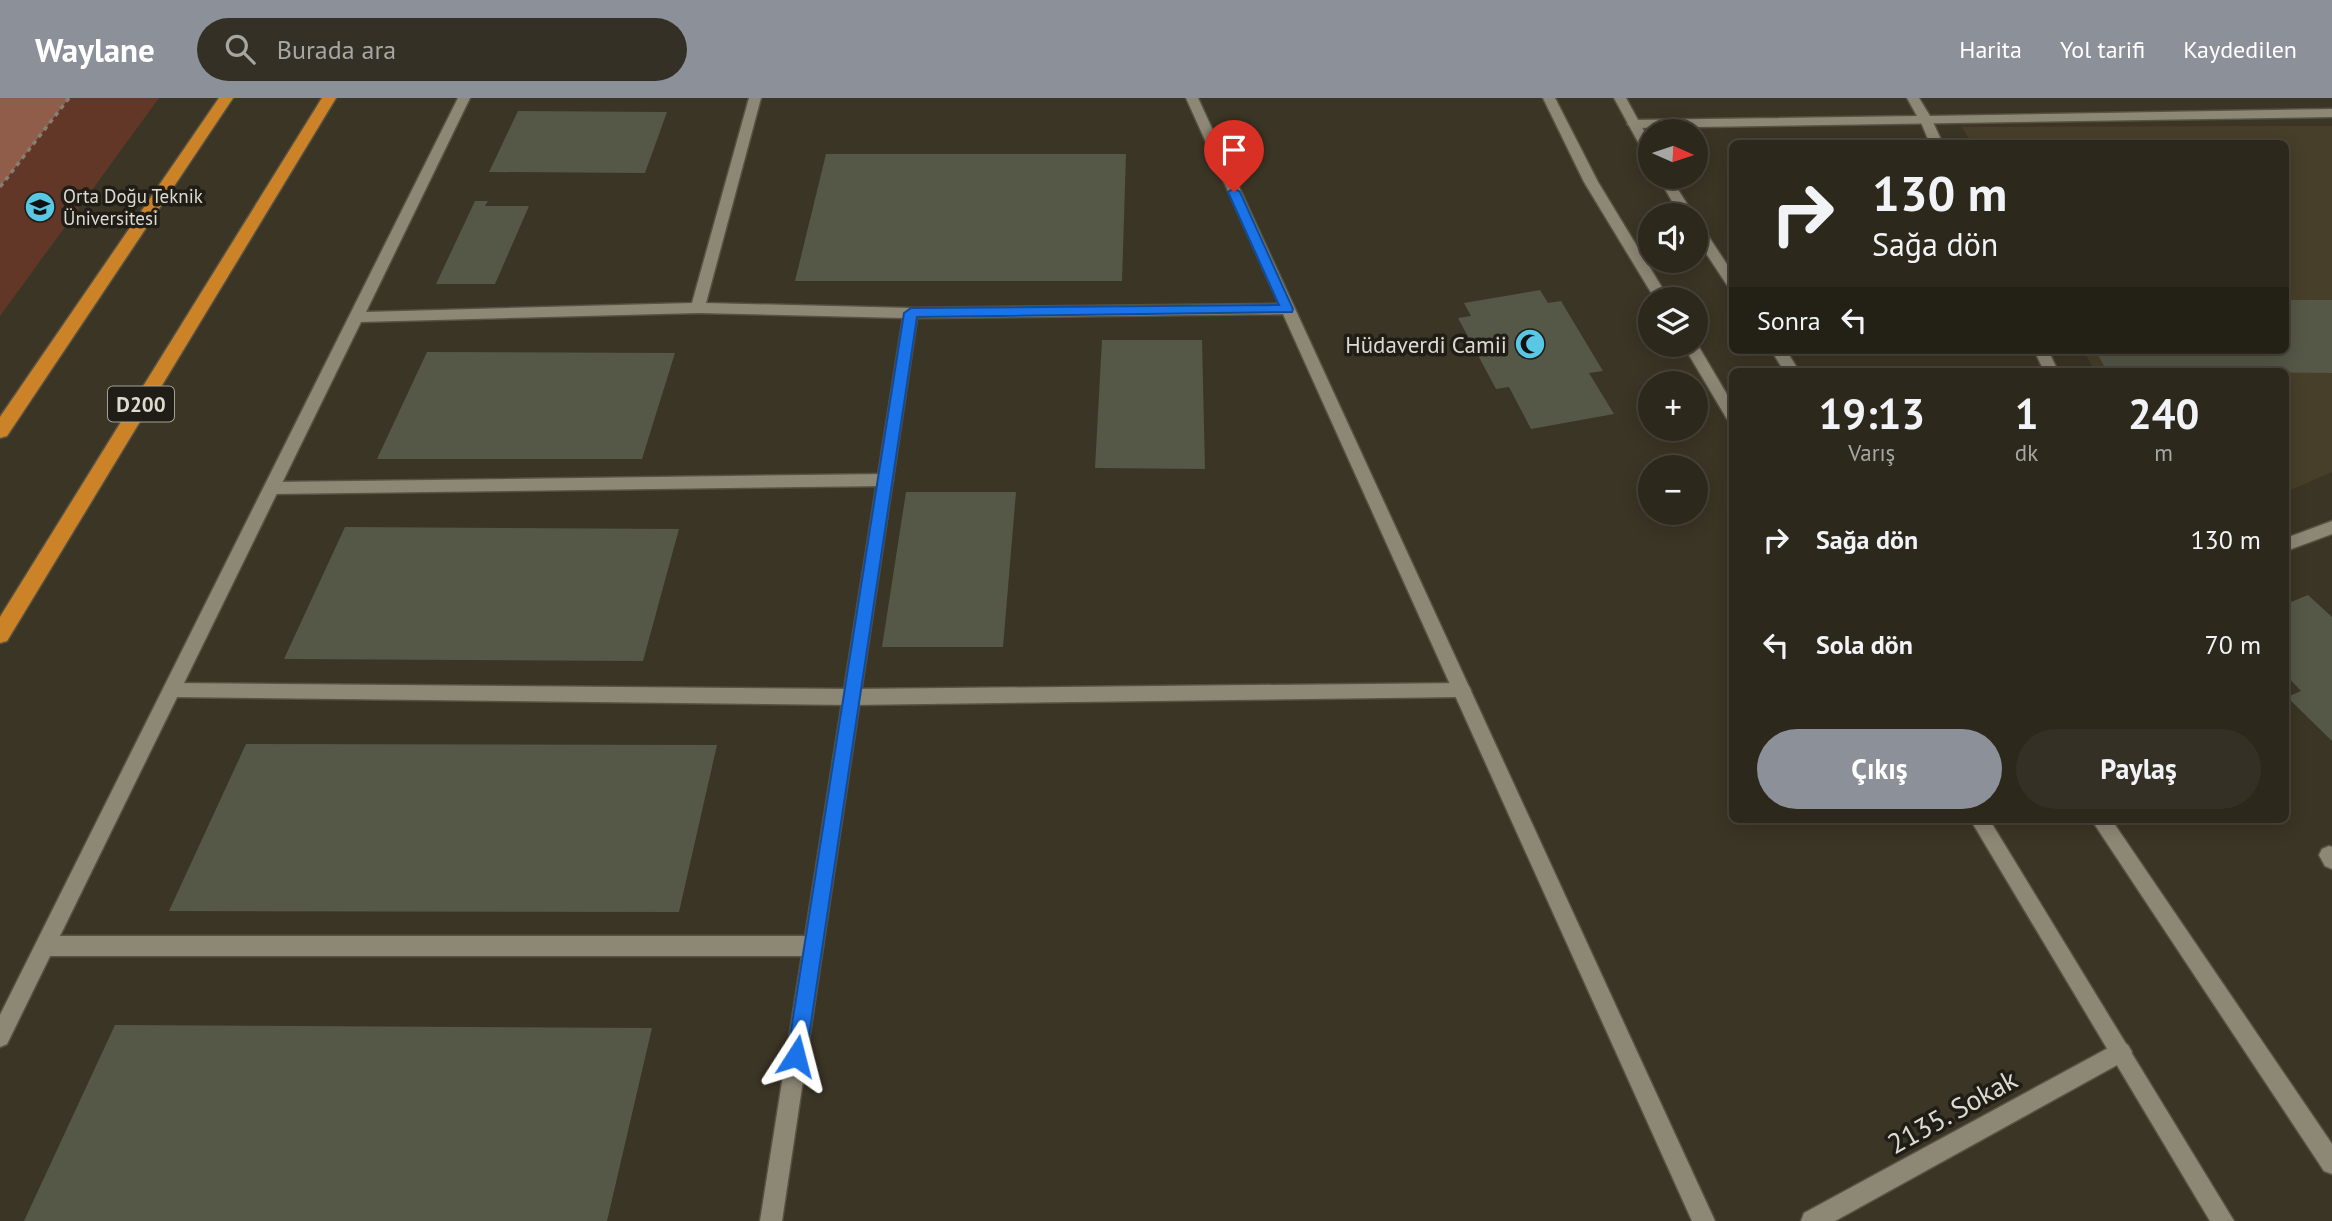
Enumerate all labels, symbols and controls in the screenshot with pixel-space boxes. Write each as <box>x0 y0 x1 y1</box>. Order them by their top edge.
search box <box>197 18 687 81</box>
text: Waylane <box>35 28 155 71</box>
icon: search <box>221 30 259 68</box>
text: Burada ara <box>277 33 396 66</box>
text: Harita <box>1959 34 2022 65</box>
text: Yol tarifi <box>2060 34 2145 65</box>
text: Kaydedilen <box>2183 34 2297 65</box>
north arrow <box>1638 119 1708 189</box>
map controls <box>1638 119 1708 525</box>
pin <box>1204 120 1264 192</box>
icon: arrive <box>1215 131 1253 169</box>
text: 130 m <box>1872 161 2007 225</box>
icon: right <box>1757 168 1848 259</box>
place label: Orta Doğu Teknik Üniversitesi <box>63 184 203 230</box>
school or university icon: Orta Doğu Teknik Üniversitesi <box>23 190 57 224</box>
button: sound <box>1638 203 1708 273</box>
text: Sağa dön <box>1872 223 1998 265</box>
button: layers <box>1638 287 1708 357</box>
icon: left <box>1835 301 1873 339</box>
text: Sonra <box>1757 304 1821 337</box>
mosque icon: Hüdaverdi Camii <box>1513 327 1547 361</box>
place label: Hüdaverdi Camii <box>1345 330 1507 359</box>
button: + <box>1638 371 1708 441</box>
road number: D200 <box>108 386 174 422</box>
text: 19:13 <box>1819 386 1925 441</box>
text: 1 <box>2015 386 2038 441</box>
text: 240 <box>2128 386 2199 441</box>
text: Varış <box>1848 438 1895 467</box>
text: dk <box>2015 438 2038 467</box>
text: m <box>2154 438 2173 467</box>
button: − <box>1638 455 1708 525</box>
icon: right <box>1757 521 1795 559</box>
text: Sağa dön <box>1816 523 1918 556</box>
text: 130 m <box>2190 523 2261 556</box>
icon: left <box>1757 626 1795 664</box>
text: Sola dön <box>1816 628 1913 661</box>
text: 70 m <box>2205 628 2261 661</box>
button: Çıkış <box>1757 729 2002 809</box>
button: Paylaş <box>2016 729 2261 809</box>
position arrow <box>759 1019 833 1093</box>
street label: 2135. Sokak <box>1881 1060 2024 1162</box>

